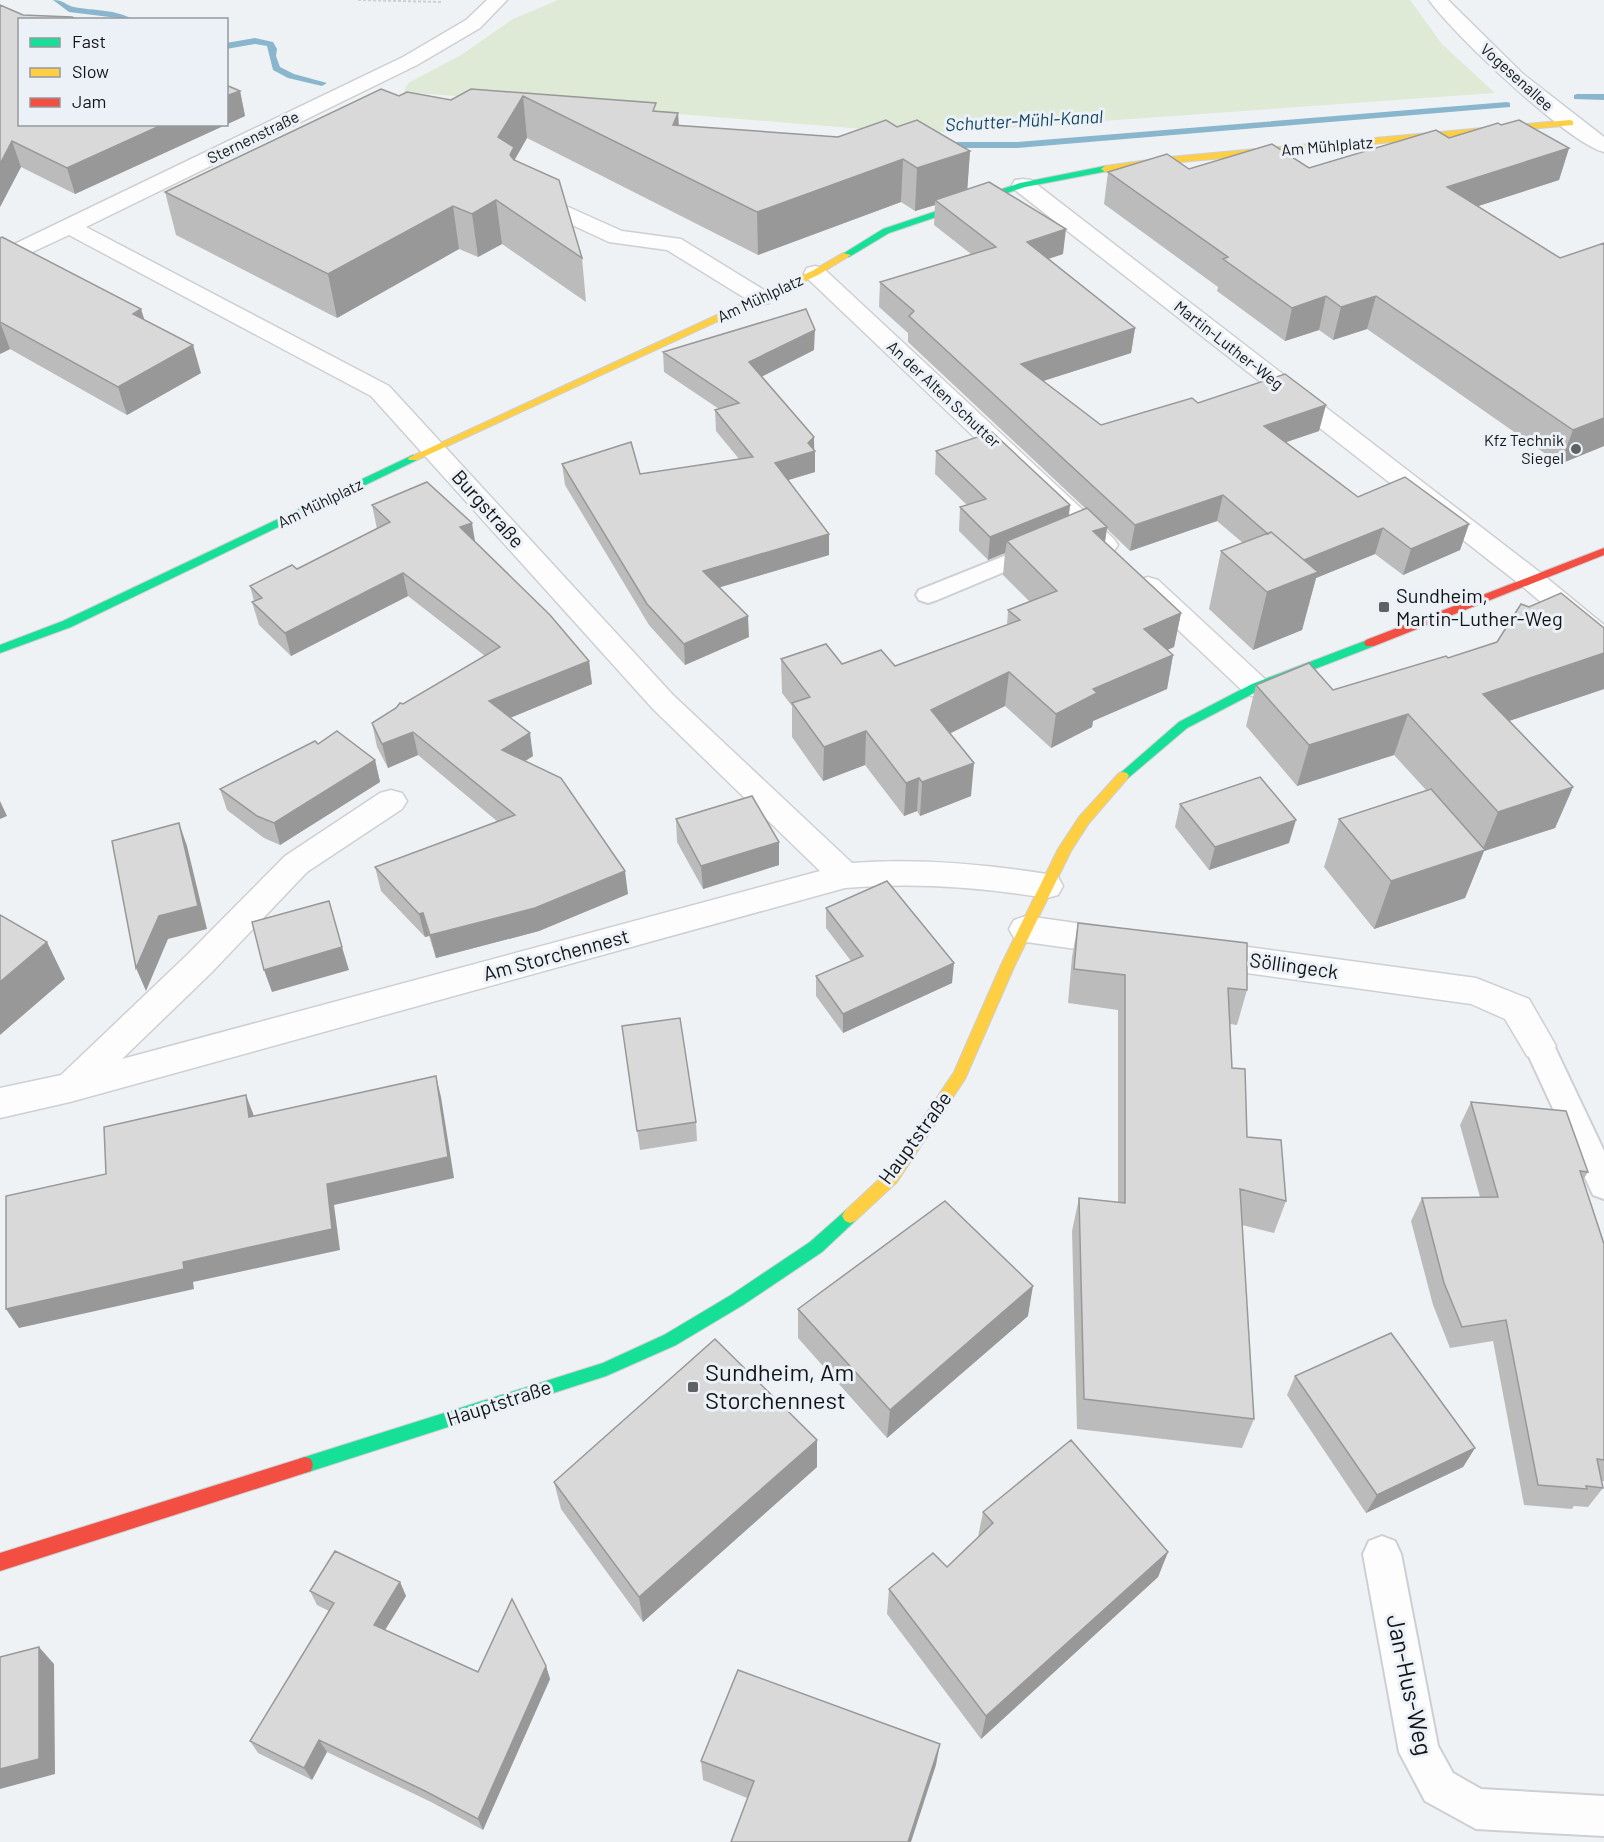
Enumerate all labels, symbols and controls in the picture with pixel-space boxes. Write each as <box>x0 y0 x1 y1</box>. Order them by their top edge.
legend <box>18 18 228 126</box>
text: Fast <box>72 30 106 52</box>
street label: Vogesenallee <box>1477 39 1558 114</box>
text: Slow <box>72 60 109 82</box>
text: Jam <box>72 90 106 112</box>
water label: Schutter-Mühl-Kanal <box>944 105 1103 135</box>
street label: Sternenstraße <box>204 106 302 167</box>
street label: Am Mühlplatz <box>1280 132 1374 159</box>
street label: Am Mühlplatz <box>714 269 806 326</box>
street label: Martin-Luther-Weg <box>1171 296 1288 393</box>
street label: An der Alten Schutter <box>884 336 1005 451</box>
place label: Kfz Technik Siegel <box>1484 430 1564 467</box>
marker: Kfz Technik Siegel <box>1569 442 1583 456</box>
street label: Burgstraße <box>447 464 530 552</box>
street label: Am Mühlplatz <box>274 474 365 531</box>
place label: Sundheim, Martin-Luther-Weg <box>1396 583 1563 630</box>
marker: Sundheim, Martin-Luther-Weg <box>1377 600 1391 614</box>
street label: Am Storchennest <box>480 923 631 985</box>
street label: Söllingeck <box>1248 947 1340 983</box>
street label: Hauptstraße <box>873 1086 956 1188</box>
place label: Sundheim, Am Storchennest <box>705 1357 854 1414</box>
street label: Hauptstraße <box>443 1374 554 1430</box>
marker: Sundheim, Am Storchennest <box>686 1380 700 1394</box>
street label: Jan-Hus-Weg <box>1381 1612 1440 1758</box>

